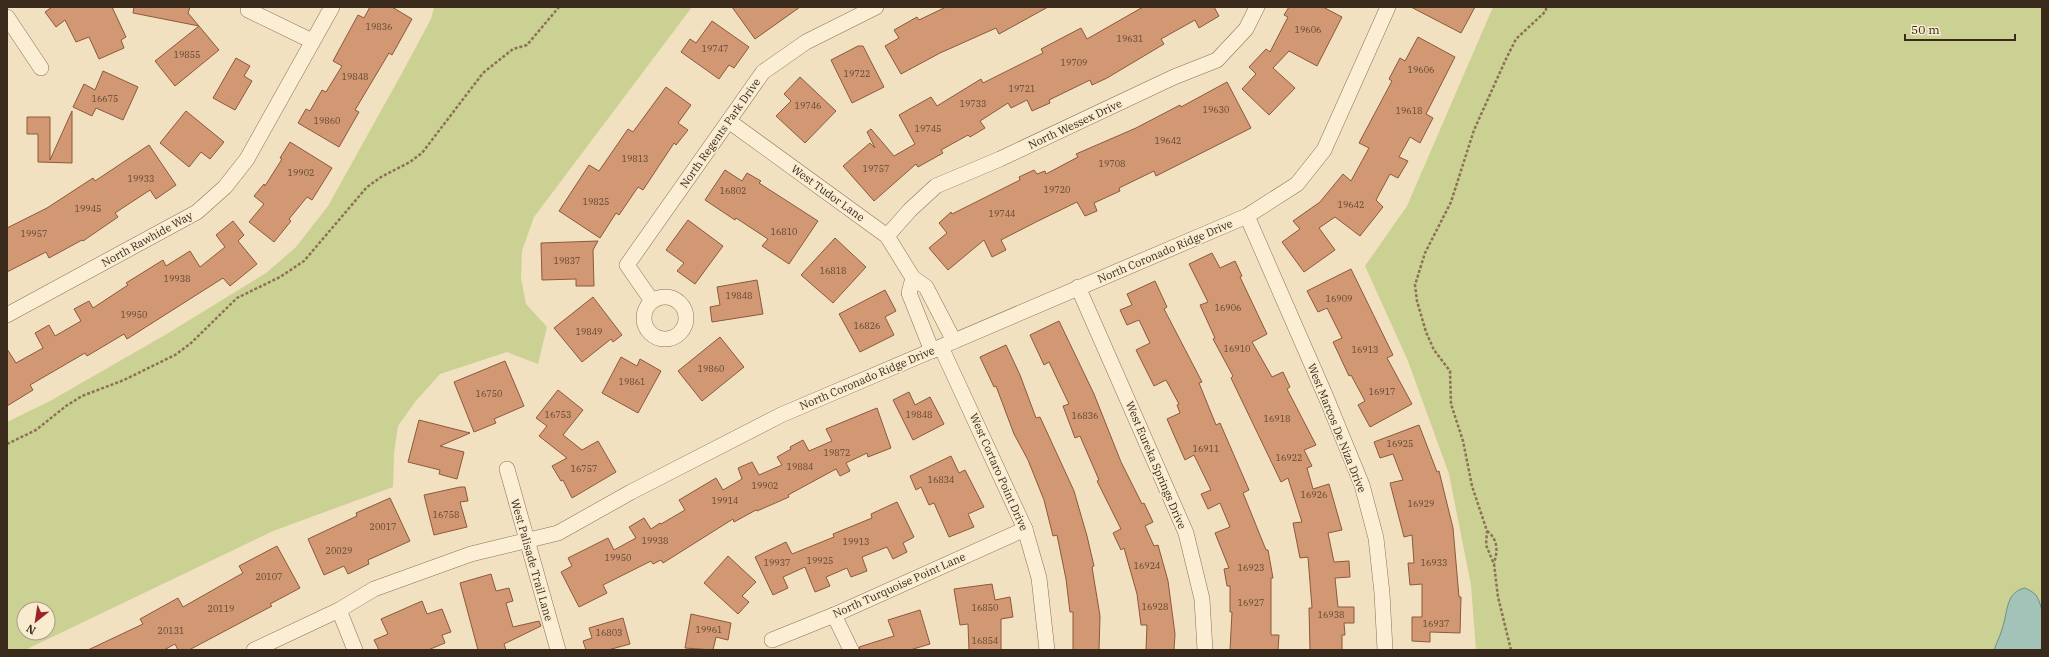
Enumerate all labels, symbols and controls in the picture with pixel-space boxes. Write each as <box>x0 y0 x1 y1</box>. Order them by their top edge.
scale bar <box>1905 16 2015 42</box>
house number: 19836 <box>365 21 393 32</box>
text: 50 m <box>1911 22 1940 37</box>
house number: 19606 <box>1294 24 1322 35</box>
house number: 19631 <box>1116 33 1144 44</box>
house number: 19747 <box>701 43 729 54</box>
house number: 19855 <box>173 49 201 60</box>
house number: 19709 <box>1060 57 1088 68</box>
house number: 19606 <box>1407 64 1435 75</box>
house number: 19722 <box>843 68 871 79</box>
house number: 19848 <box>341 71 369 82</box>
street label: North Regents Park Drive <box>677 75 763 191</box>
house number: 19721 <box>1008 83 1036 94</box>
house number: 16675 <box>91 93 119 104</box>
street label: North Wessex Drive <box>1026 96 1124 152</box>
house number: 19733 <box>959 98 987 109</box>
house number: 19746 <box>794 100 822 111</box>
house number: 19630 <box>1202 104 1230 115</box>
house number: 19618 <box>1395 105 1423 116</box>
house number: 19860 <box>313 115 341 126</box>
house number: 19745 <box>914 123 942 134</box>
house number: 19642 <box>1154 135 1182 146</box>
house number: 19813 <box>621 153 649 164</box>
house number: 19708 <box>1098 158 1126 169</box>
street label: West Tudor Lane <box>789 162 868 224</box>
house number: 19757 <box>862 163 890 174</box>
house number: 19902 <box>287 167 315 178</box>
house number: 19933 <box>127 173 155 184</box>
house number: 19720 <box>1043 184 1071 195</box>
house number: 16802 <box>719 185 747 196</box>
house number: 19825 <box>582 196 610 207</box>
house number: 19642 <box>1337 199 1365 210</box>
house number: 19945 <box>74 203 102 214</box>
street label: North Rawhide Way <box>99 208 195 270</box>
house number: 19744 <box>988 208 1016 219</box>
street label: North Coronado Ridge Drive <box>1095 216 1235 286</box>
house number: 16810 <box>770 226 798 237</box>
house number: 19957 <box>20 228 48 239</box>
house number: 19837 <box>553 255 581 266</box>
house number: 16818 <box>819 265 847 276</box>
house number: 19938 <box>163 273 191 284</box>
house number: 19848 <box>725 290 753 301</box>
house number: 16909 <box>1325 293 1353 304</box>
house number: 16906 <box>1214 302 1242 313</box>
house number: 19950 <box>120 309 148 320</box>
house number: 16826 <box>853 320 881 331</box>
house number: 19849 <box>575 326 603 337</box>
street label: North Coronado Ridge Drive <box>797 343 937 413</box>
house number: 16910 <box>1223 343 1251 354</box>
house number: 16913 <box>1351 344 1379 355</box>
street label: West Marcos De Niza Drive <box>1305 361 1369 495</box>
house number: 19860 <box>697 363 725 374</box>
house number: 19861 <box>618 376 646 387</box>
house number: 16917 <box>1368 386 1396 397</box>
house number: 16750 <box>475 388 503 399</box>
street label: West Eureka Springs Drive <box>1123 399 1189 531</box>
house number: 16753 <box>544 409 572 420</box>
house number: 19848 <box>905 409 933 420</box>
house number: 16836 <box>1071 410 1099 421</box>
street label: West Cortaro Point Drive <box>967 411 1031 533</box>
house number: 16918 <box>1263 413 1291 424</box>
house number: 16925 <box>1386 438 1414 449</box>
house number: 16911 <box>1192 443 1220 454</box>
house number: 19872 <box>823 447 851 458</box>
house number: 16922 <box>1275 452 1303 463</box>
house number: 19884 <box>786 461 814 472</box>
house number: 16757 <box>570 463 598 474</box>
house number: 16834 <box>927 474 955 485</box>
house number: 19902 <box>751 480 779 491</box>
house number: 16926 <box>1300 489 1328 500</box>
house number: 19914 <box>711 495 739 506</box>
street label: West Palisade Trail Lane <box>508 497 556 623</box>
house number: 16929 <box>1407 498 1435 509</box>
house number: 16758 <box>432 509 460 520</box>
house number: 20017 <box>369 521 397 532</box>
house number: 19938 <box>641 535 669 546</box>
house number: 19913 <box>842 536 870 547</box>
house number: 20029 <box>325 545 353 556</box>
street label: North Turquoise Point Lane <box>830 549 968 621</box>
house number: 19950 <box>604 552 632 563</box>
house number: 19925 <box>806 555 834 566</box>
house number: 19937 <box>763 557 791 568</box>
house number: 16933 <box>1420 557 1448 568</box>
house number: 16924 <box>1133 560 1161 571</box>
house number: 16923 <box>1237 562 1265 573</box>
house number: 20107 <box>255 571 283 582</box>
house number: 16927 <box>1237 597 1265 608</box>
north arrow <box>16 601 56 641</box>
house number: 16928 <box>1141 601 1169 612</box>
house number: 16850 <box>971 602 999 613</box>
house number: 20119 <box>207 603 235 614</box>
house number: 16938 <box>1317 609 1345 620</box>
house number: 16937 <box>1422 618 1450 629</box>
text: N <box>23 621 38 638</box>
house number: 19961 <box>695 624 723 635</box>
house number: 20131 <box>157 625 185 636</box>
house number: 16803 <box>595 627 623 638</box>
house number: 16854 <box>971 635 999 646</box>

